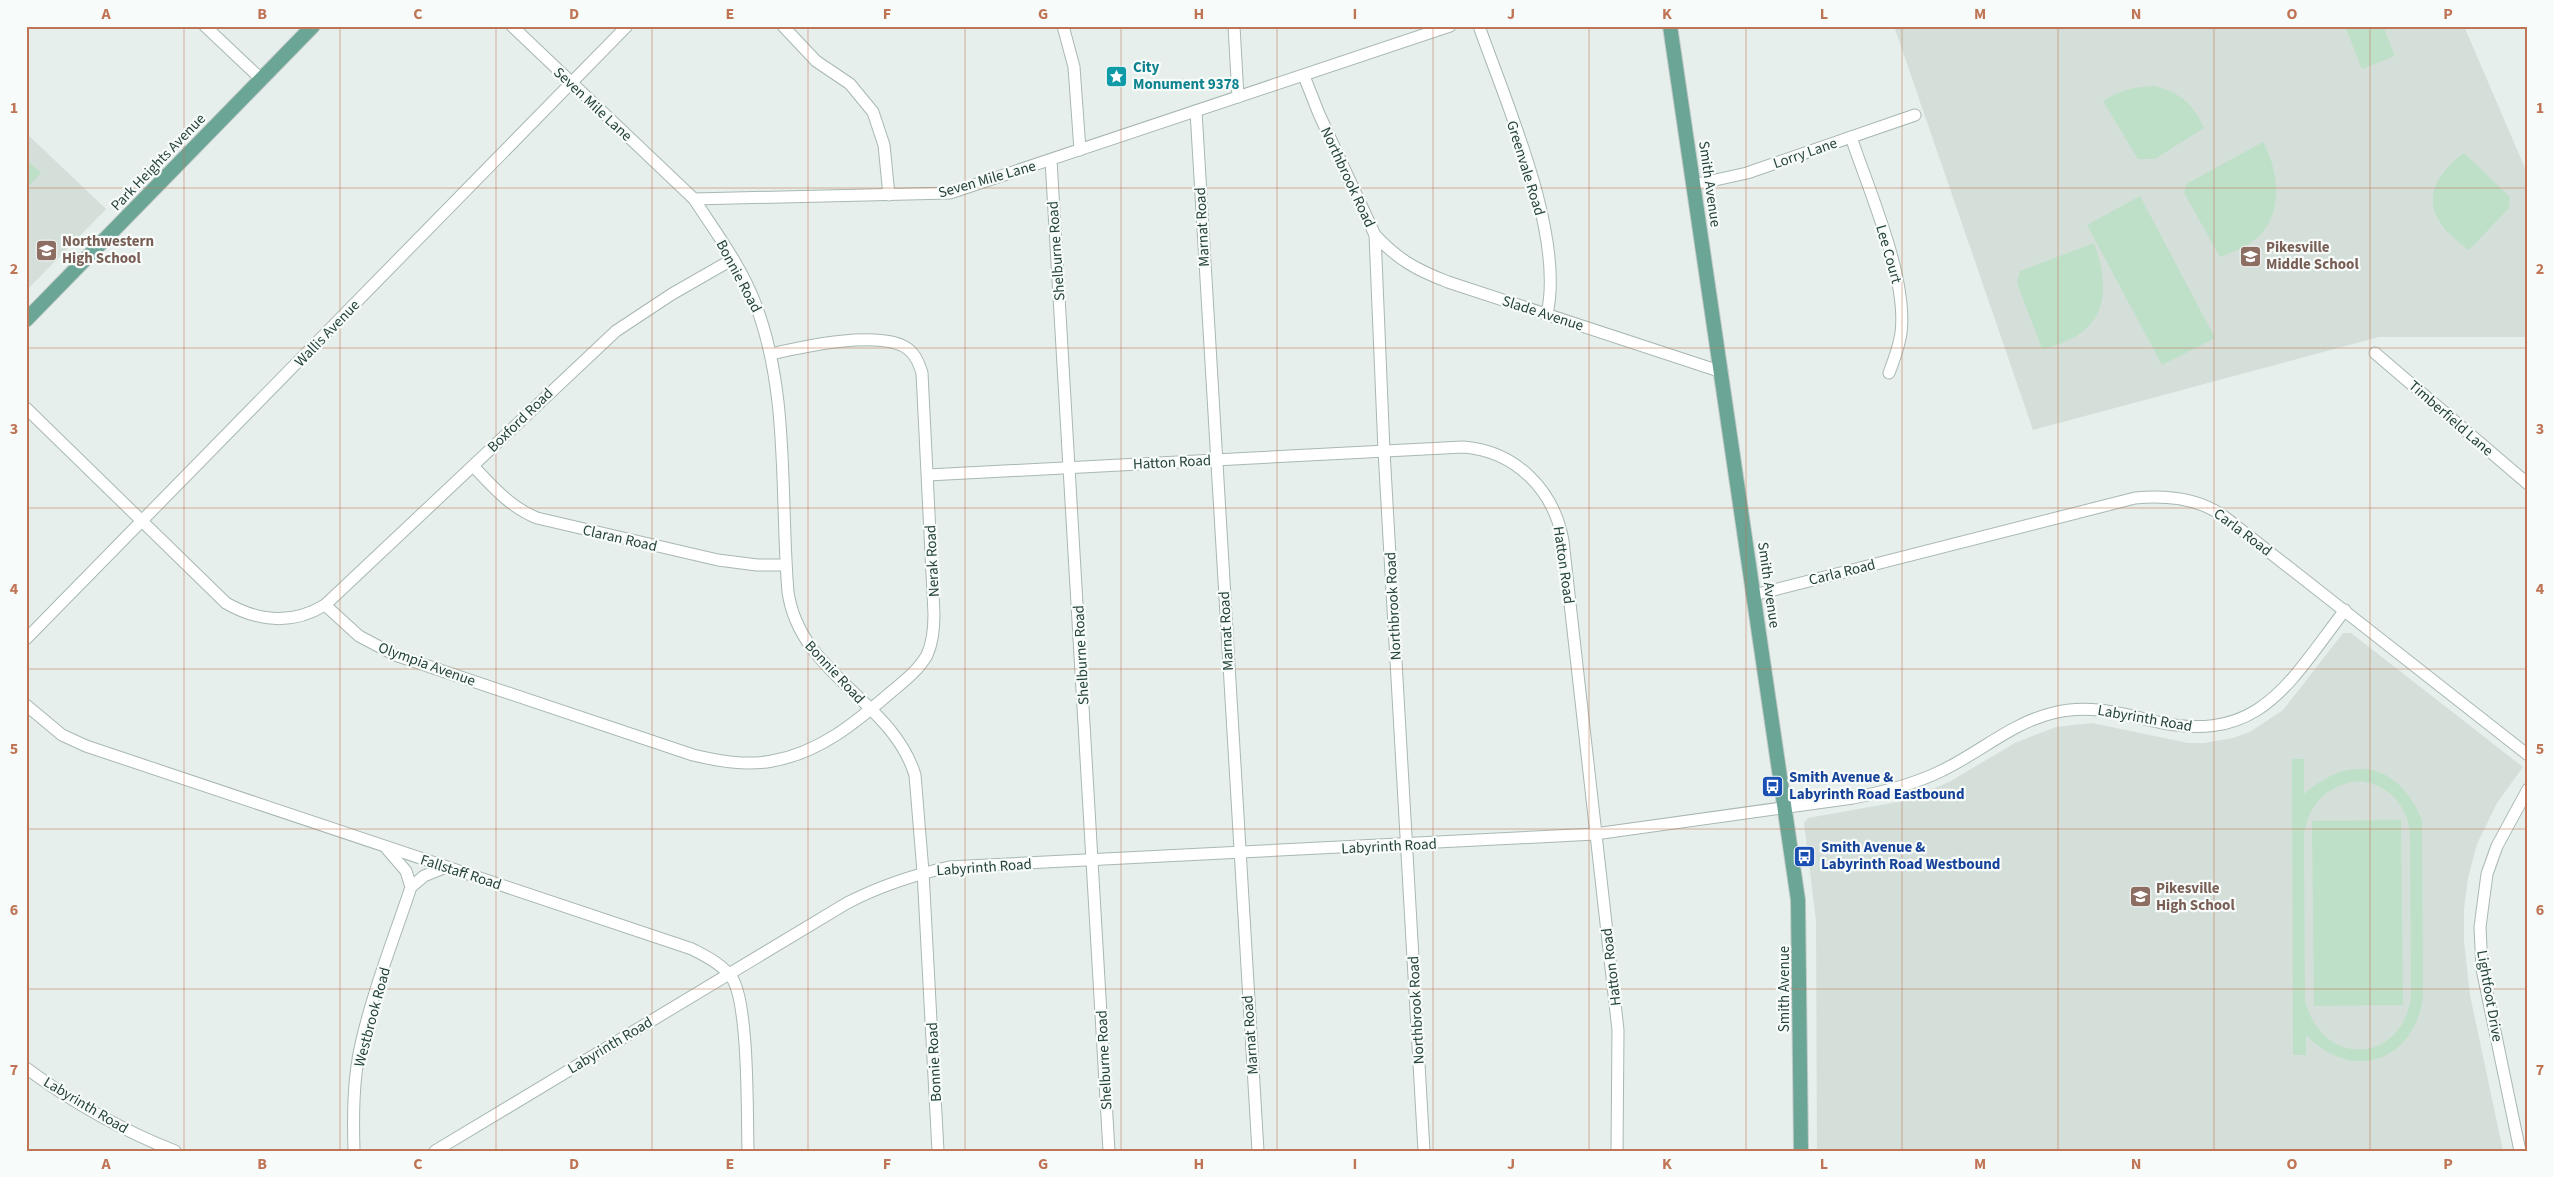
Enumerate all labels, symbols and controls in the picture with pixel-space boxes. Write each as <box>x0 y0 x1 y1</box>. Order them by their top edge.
text: A <box>100 3 111 25</box>
text: B <box>257 3 267 25</box>
text: C <box>413 3 423 25</box>
text: D <box>569 3 579 25</box>
text: E <box>726 3 734 25</box>
text: F <box>883 3 891 25</box>
text: G <box>1038 3 1048 25</box>
text: H <box>1194 3 1204 25</box>
text: I <box>1353 3 1357 25</box>
text: J <box>1507 3 1515 25</box>
text: K <box>1662 3 1672 25</box>
text: L <box>1820 3 1828 25</box>
text: M <box>1974 3 1986 25</box>
text: N <box>2131 3 2141 25</box>
text: O <box>2287 3 2298 25</box>
text: P <box>2443 3 2453 25</box>
place label: City Monument 9378 <box>1133 57 1240 95</box>
street label: Seven Mile Lane <box>549 62 637 146</box>
place icon: City Monument 9378 <box>1105 64 1129 88</box>
text: 1 <box>10 97 18 119</box>
text: 1 <box>2536 97 2544 119</box>
street label: Park Heights Avenue <box>106 109 210 216</box>
street label: Greenvale Road <box>1501 118 1550 218</box>
street label: Northbrook Road <box>1315 124 1380 231</box>
street label: Lorry Lane <box>1770 133 1840 174</box>
street label: Smith Avenue <box>1693 140 1726 228</box>
street label: Seven Mile Lane <box>936 156 1038 203</box>
street label: Marnat Road <box>1190 187 1215 267</box>
street label: Shelburne Road <box>1043 200 1070 302</box>
street label: Lee Court <box>1870 222 1907 286</box>
place label: Northwestern High School <box>62 231 154 269</box>
street label: Bonnie Road <box>711 236 767 316</box>
place label: Pikesville Middle School <box>2266 237 2359 275</box>
school or university icon: Northwestern High School <box>34 238 58 262</box>
school or university icon: Pikesville Middle School <box>2238 244 2262 268</box>
text: 2 <box>10 258 18 280</box>
text: 2 <box>2536 258 2544 280</box>
street label: Slade Avenue <box>1499 290 1586 337</box>
street label: Wallis Avenue <box>290 295 365 372</box>
street label: Timberfield Lane <box>2404 376 2498 461</box>
street label: Boxford Road <box>483 384 558 457</box>
text: 3 <box>10 418 18 440</box>
text: 3 <box>2536 418 2544 440</box>
street label: Hatton Road <box>1132 450 1212 475</box>
street label: Carla Road <box>2209 504 2276 561</box>
street label: Claran Road <box>581 520 659 557</box>
street label: Nerak Road <box>920 524 945 598</box>
street label: Hatton Road <box>1548 525 1579 605</box>
street label: Smith Avenue <box>1752 541 1785 629</box>
street label: Northbrook Road <box>1380 551 1407 661</box>
street label: Carla Road <box>1807 554 1878 591</box>
text: 4 <box>10 578 19 600</box>
text: 4 <box>2536 578 2545 600</box>
street label: Marnat Road <box>1214 591 1239 671</box>
street label: Shelburne Road <box>1068 605 1095 705</box>
street label: Bonnie Road <box>800 636 869 709</box>
street label: Olympia Avenue <box>375 637 478 692</box>
street label: Labyrinth Road <box>2096 700 2194 737</box>
text: 5 <box>10 738 18 760</box>
text: 5 <box>2536 738 2544 760</box>
place label: Smith Avenue & Labyrinth Road Eastbound <box>1789 767 1965 805</box>
bus stop icon: Smith Avenue & Labyrinth Road Eastbound <box>1761 774 1785 798</box>
street label: Labyrinth Road <box>1341 834 1437 859</box>
place label: Smith Avenue & Labyrinth Road Westbound <box>1821 837 2000 875</box>
bus stop icon: Smith Avenue & Labyrinth Road Westbound <box>1793 844 1817 868</box>
street label: Fallstaff Road <box>418 849 504 895</box>
street label: Labyrinth Road <box>936 854 1032 881</box>
place label: Pikesville High School <box>2156 878 2235 916</box>
school or university icon: Pikesville High School <box>2128 885 2152 909</box>
text: 6 <box>10 899 18 921</box>
text: 6 <box>2536 899 2544 921</box>
street label: Hatton Road <box>1596 927 1627 1007</box>
street label: Smith Avenue <box>1774 946 1795 1032</box>
street label: Lightfoot Drive <box>2471 949 2508 1043</box>
street label: Northbrook Road <box>1403 955 1430 1065</box>
street label: Westbrook Road <box>349 965 396 1069</box>
street label: Marnat Road <box>1237 995 1264 1075</box>
street label: Shelburne Road <box>1091 1010 1118 1110</box>
street label: Labyrinth Road <box>564 1012 657 1079</box>
street label: Bonnie Road <box>922 1022 947 1102</box>
text: 7 <box>10 1059 18 1081</box>
text: 7 <box>2536 1059 2544 1081</box>
street label: Labyrinth Road <box>39 1072 132 1139</box>
text: A <box>100 1153 111 1175</box>
text: B <box>257 1153 267 1175</box>
text: C <box>413 1153 423 1175</box>
text: D <box>569 1153 579 1175</box>
text: E <box>726 1153 734 1175</box>
text: F <box>883 1153 891 1175</box>
text: G <box>1038 1153 1048 1175</box>
text: H <box>1194 1153 1204 1175</box>
text: I <box>1353 1153 1357 1175</box>
text: J <box>1507 1153 1515 1175</box>
text: K <box>1662 1153 1672 1175</box>
text: L <box>1820 1153 1828 1175</box>
text: M <box>1974 1153 1986 1175</box>
text: N <box>2131 1153 2141 1175</box>
text: O <box>2287 1153 2298 1175</box>
text: P <box>2443 1153 2453 1175</box>

